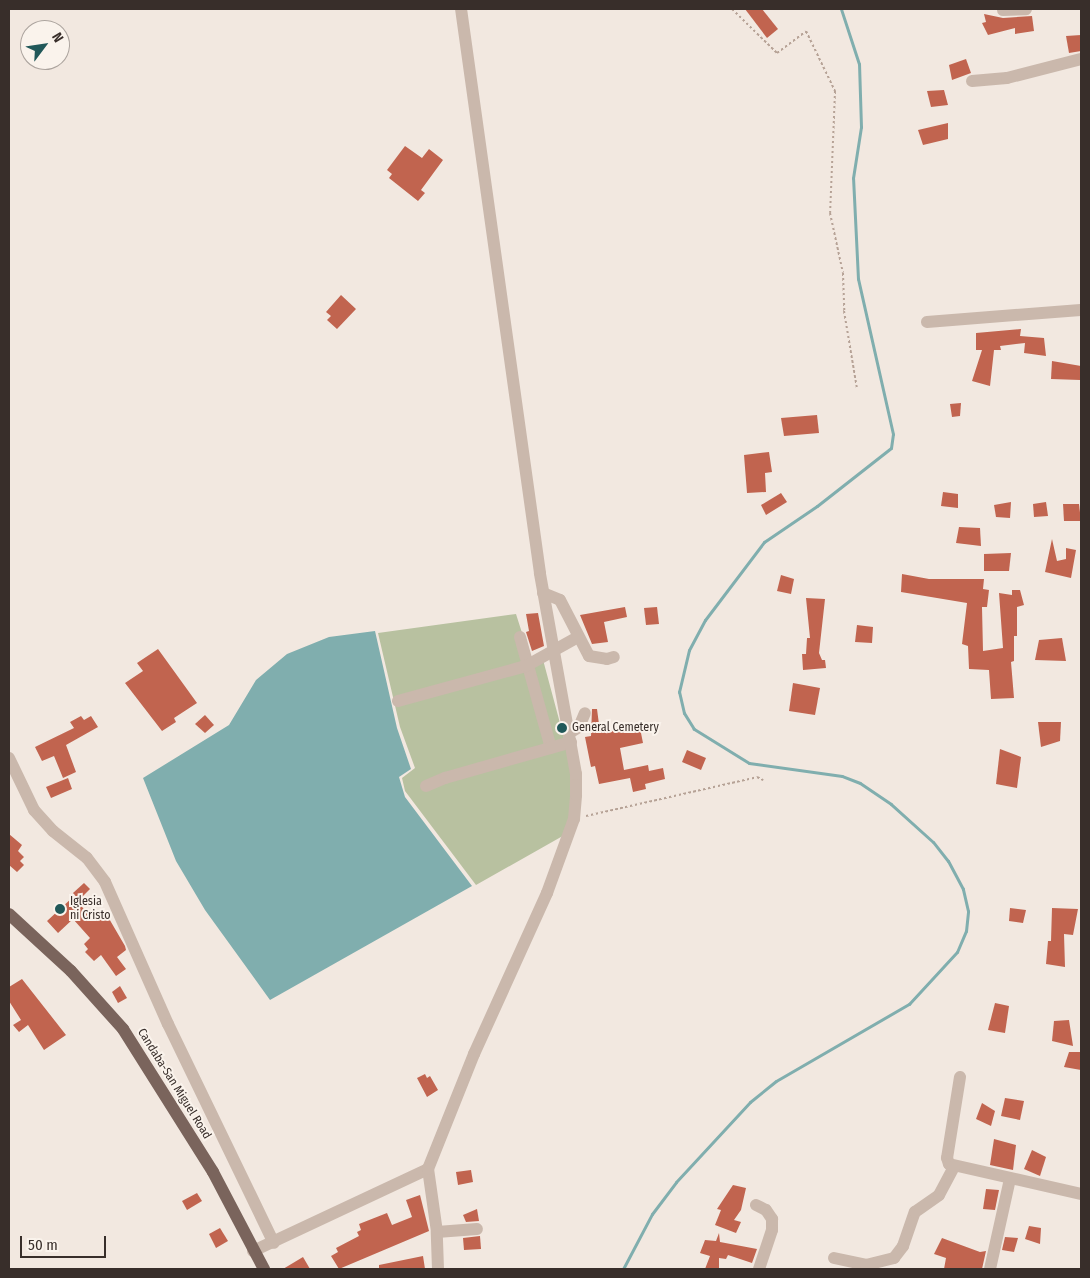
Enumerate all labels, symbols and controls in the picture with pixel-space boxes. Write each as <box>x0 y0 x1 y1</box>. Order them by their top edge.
north arrow <box>20 20 70 70</box>
text: N <box>48 30 67 45</box>
place label: General Cemetery <box>572 721 659 735</box>
marker: General Cemetery <box>556 722 568 734</box>
place label: Iglesia ni Cristo <box>70 895 110 923</box>
marker: Iglesia ni Cristo <box>54 903 66 915</box>
street label: Candaba-San Miguel Road <box>134 1026 214 1142</box>
scale bar <box>22 1226 109 1258</box>
text: 50 m <box>28 1236 58 1254</box>

